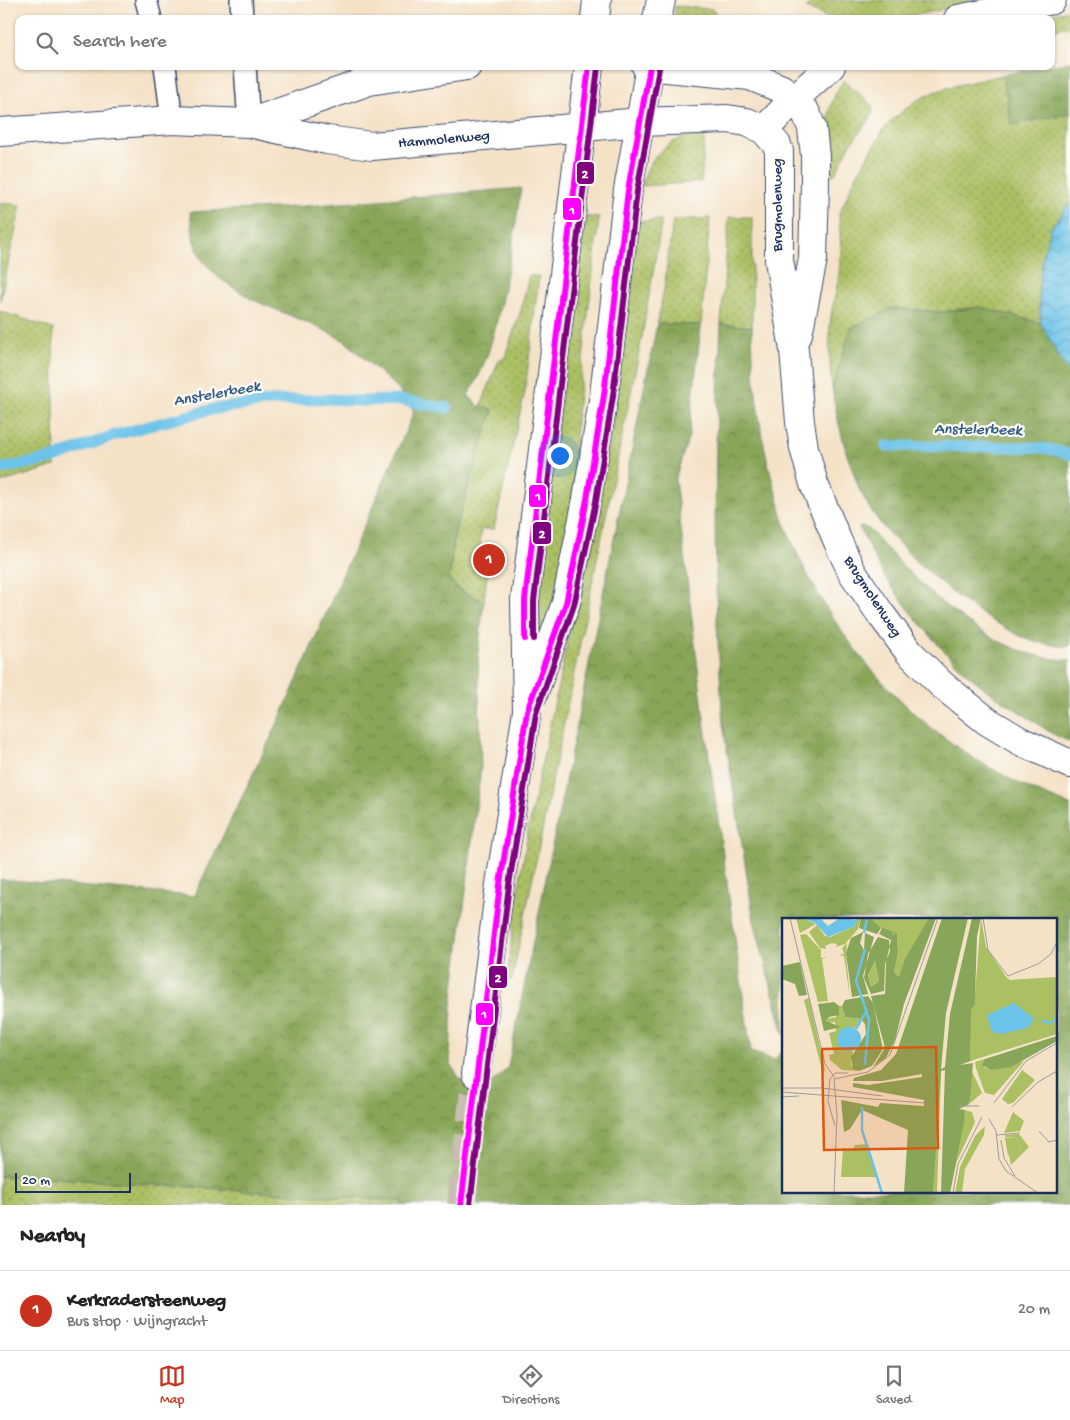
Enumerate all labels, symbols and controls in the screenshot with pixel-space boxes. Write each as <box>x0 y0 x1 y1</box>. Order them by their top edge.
search box <box>15 15 1055 70</box>
icon: search <box>33 29 61 57</box>
text: Search here <box>73 31 167 54</box>
street label: Hammolenweg <box>397 127 491 153</box>
street label: Brugmolenweg <box>769 158 787 253</box>
line badge: 2 <box>576 161 595 185</box>
text: 2 <box>582 167 589 184</box>
line badge: 1 <box>562 197 582 221</box>
text: 1 <box>568 203 575 220</box>
water label: Anstelerbeek <box>172 378 263 412</box>
water label: Anstelerbeek <box>934 421 1024 441</box>
your location <box>547 443 573 469</box>
line badge: 1 <box>528 484 547 508</box>
text: 1 <box>534 489 541 506</box>
line badge: 2 <box>532 521 552 545</box>
text: 2 <box>539 527 546 544</box>
pin: 1 <box>473 541 505 579</box>
street label: Brugmolenweg <box>839 552 905 641</box>
inset map <box>782 918 1058 1192</box>
line badge: 2 <box>488 965 508 989</box>
text: 2 <box>495 971 502 988</box>
line badge: 1 <box>475 1002 494 1026</box>
text: 1 <box>480 1007 487 1024</box>
scale bar <box>15 1170 131 1193</box>
text: 20 m <box>22 1173 50 1190</box>
text: Nearby <box>20 1225 85 1250</box>
text: Kerkradersteenweg <box>67 1290 226 1313</box>
text: 1 <box>33 1301 39 1320</box>
text: 20 m <box>1018 1301 1050 1320</box>
text: Bus stop · Wijngracht <box>67 1313 207 1332</box>
tab: Map <box>158 1362 186 1409</box>
tab: Directions <box>503 1362 560 1409</box>
tab: Saved <box>876 1362 912 1409</box>

